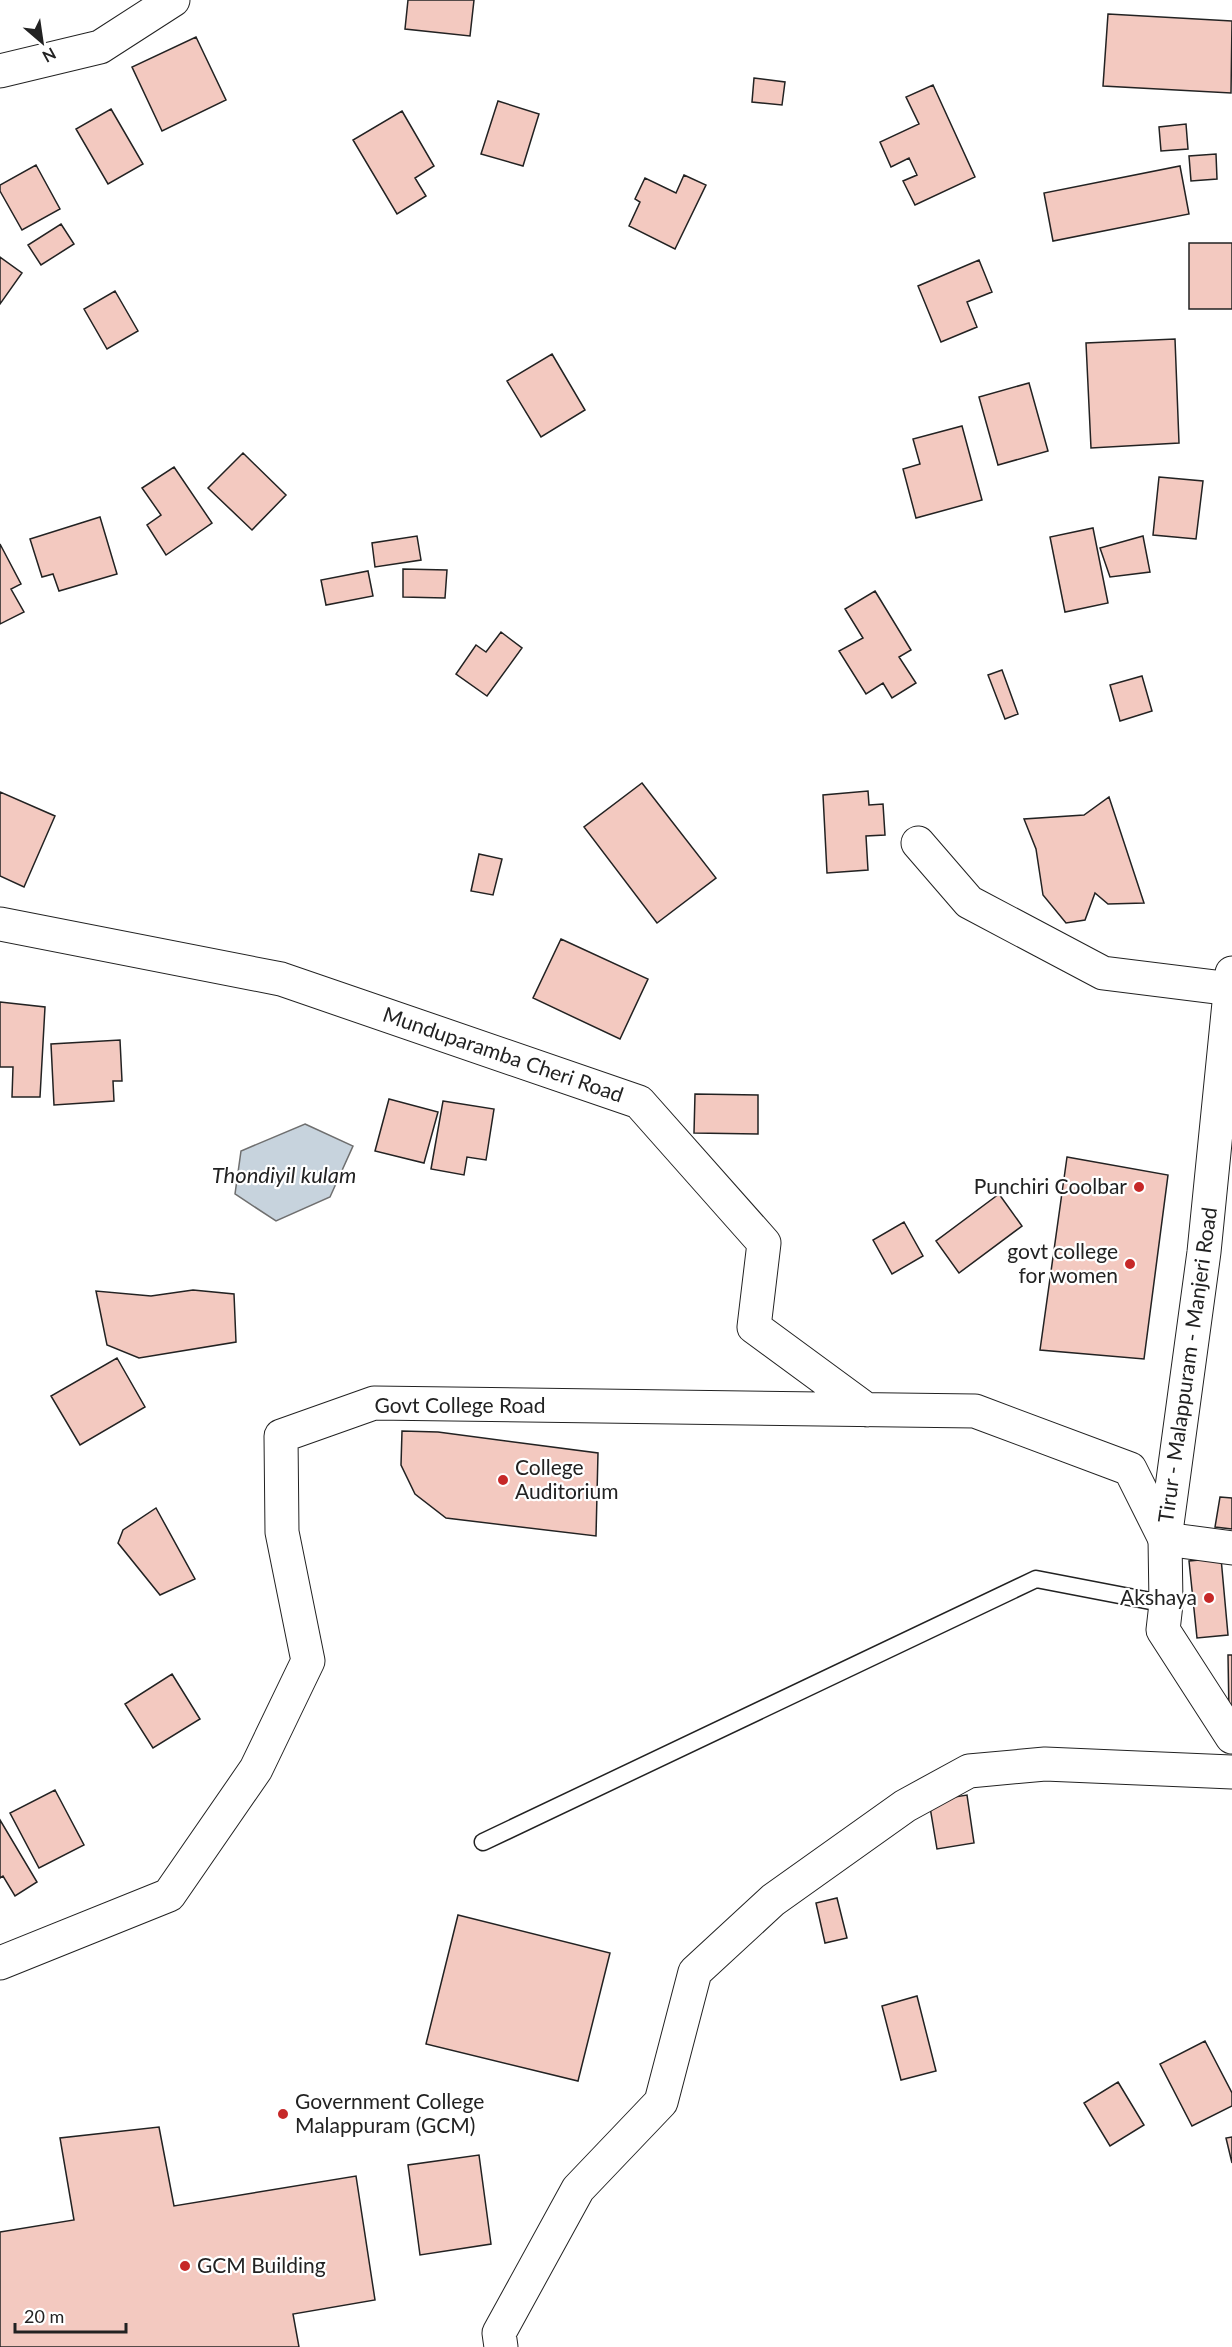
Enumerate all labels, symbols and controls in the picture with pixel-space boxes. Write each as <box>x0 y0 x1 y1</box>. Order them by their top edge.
north arrow <box>12 12 72 72</box>
text: N <box>40 44 60 67</box>
street label: Munduparamba Cheri Road <box>380 1001 627 1107</box>
water label: Thondiyil kulam <box>212 1161 356 1188</box>
place label: Punchiri Coolbar <box>974 1173 1127 1198</box>
marker: Punchiri Coolbar <box>1132 1180 1146 1194</box>
street label: Tirur - Malappuram - Manjeri Road <box>1152 1205 1221 1524</box>
place label: govt college for women <box>1007 1238 1118 1287</box>
marker: govt college for women <box>1123 1257 1137 1271</box>
street label: Govt College Road <box>374 1392 546 1417</box>
place label: College Auditorium <box>515 1454 619 1503</box>
marker: College Auditorium <box>496 1473 510 1487</box>
place label: Akshaya <box>1120 1584 1197 1609</box>
marker: Akshaya <box>1202 1591 1216 1605</box>
place label: Government College Malappuram (GCM) <box>295 2088 484 2137</box>
marker: Government College Malappuram (GCM) <box>276 2107 290 2121</box>
place label: GCM Building <box>197 2252 326 2277</box>
marker: GCM Building <box>178 2259 192 2273</box>
scale bar <box>15 2296 126 2334</box>
text: 20 m <box>24 2305 64 2327</box>

